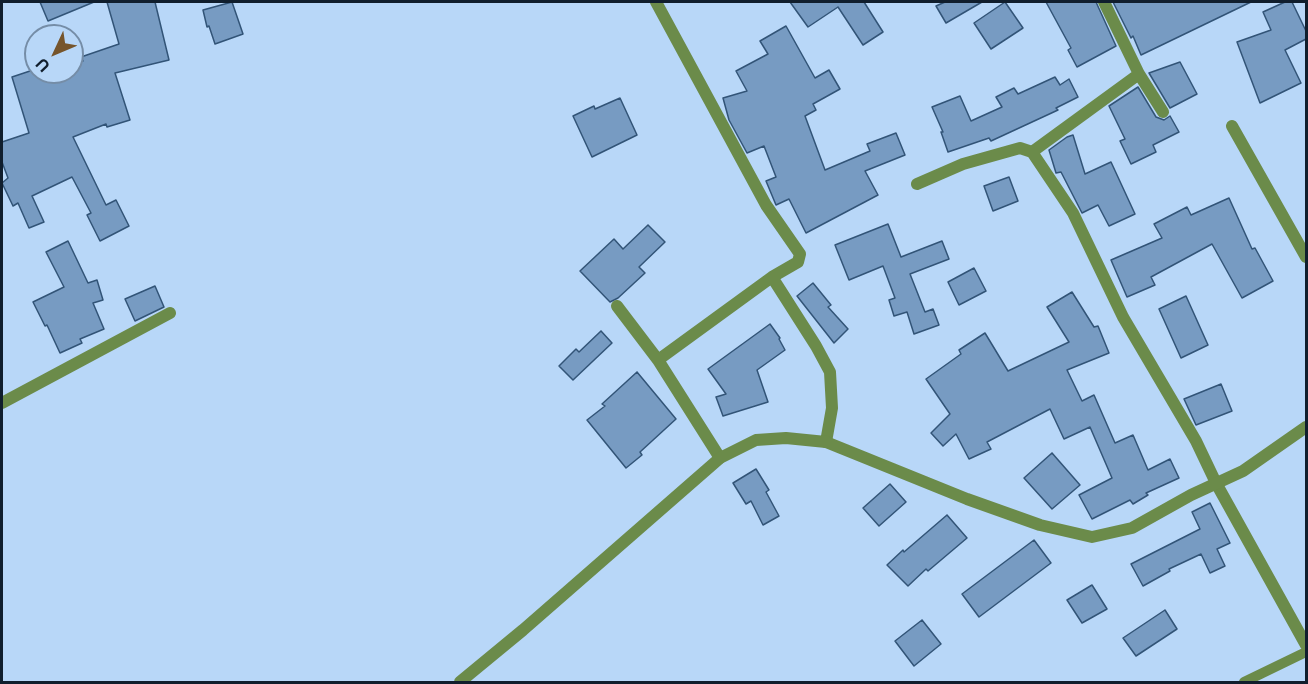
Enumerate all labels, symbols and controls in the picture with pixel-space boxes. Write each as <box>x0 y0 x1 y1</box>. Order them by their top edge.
north arrow <box>24 24 84 84</box>
text: U <box>31 54 54 76</box>

